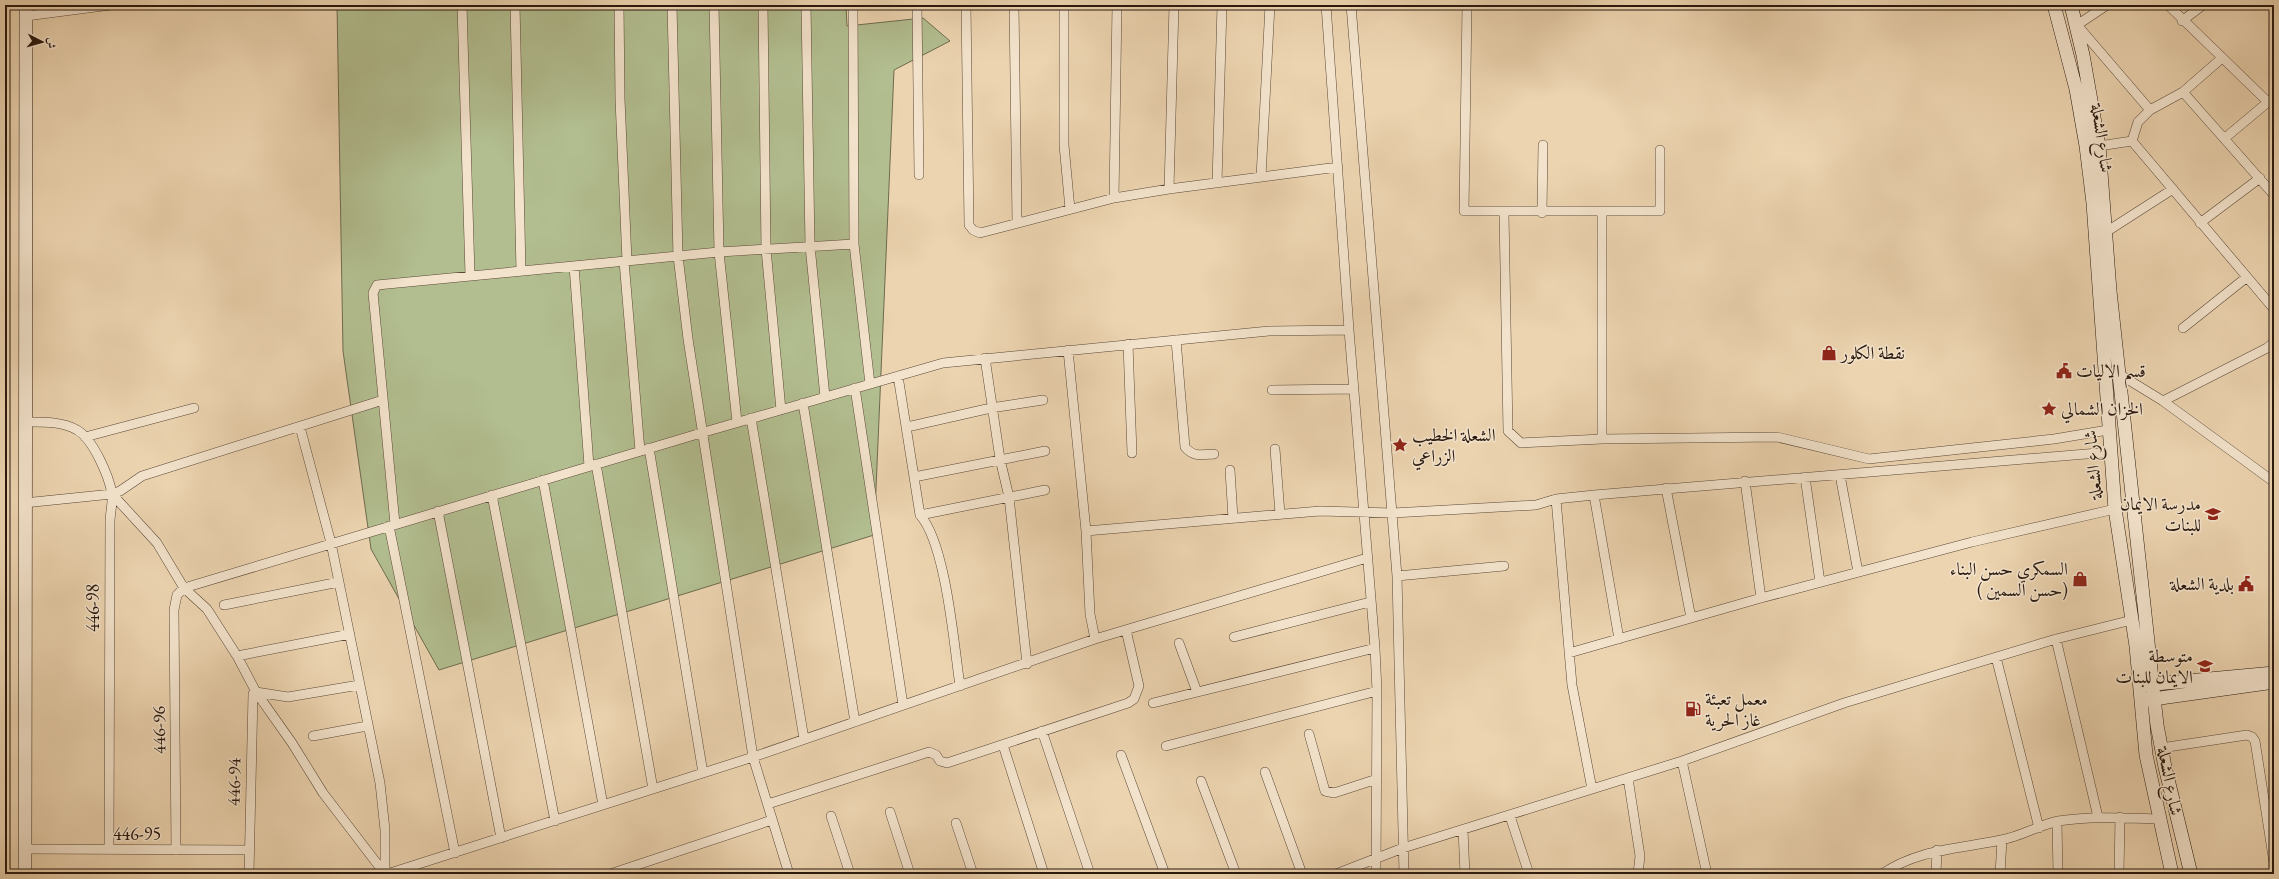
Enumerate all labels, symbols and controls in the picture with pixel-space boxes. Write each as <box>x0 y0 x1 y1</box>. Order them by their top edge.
north arrow <box>22 22 62 62</box>
text: ش <box>44 37 59 49</box>
street label: شارع الشعلة <box>2082 101 2119 174</box>
place label: نقطة الكلور <box>1839 341 1905 364</box>
shop icon: نقطة الكلور <box>1820 344 1838 362</box>
place label: قسم الاليات <box>2076 359 2146 389</box>
public building icon: قسم الاليات <box>2055 362 2073 380</box>
place label: الخزان الشمالي <box>2061 397 2143 424</box>
place icon: الخزان الشمالي <box>2040 400 2058 418</box>
place label: الشعلة الخطيب الزراعي <box>1412 423 1496 471</box>
street label: شارع الشعلة <box>2078 429 2111 502</box>
place icon: الشعلة الخطيب الزراعي <box>1391 436 1409 454</box>
place label: مدرسة الايمان للبنات <box>2120 492 2201 536</box>
school or university icon: مدرسة الايمان للبنات <box>2204 505 2222 523</box>
place label: السمكري حسن البناء ( حسن السمين) <box>1950 557 2068 602</box>
shop icon: السمكري حسن البناء ( حسن السمين) <box>2071 570 2089 588</box>
place label: بلدية الشعلة <box>2169 572 2234 595</box>
public building icon: بلدية الشعلة <box>2237 575 2255 593</box>
street label: 446-98 <box>81 584 104 632</box>
place label: متوسطة الايمان للبنات <box>2115 644 2193 688</box>
school or university icon: متوسطة الايمان للبنات <box>2196 657 2214 675</box>
place label: معمل تعبئة غاز الحرية <box>1705 687 1768 732</box>
fuel station icon: معمل تعبئة غاز الحرية <box>1684 700 1702 718</box>
street label: 446-96 <box>147 705 170 754</box>
street label: شارع الشعلة <box>2148 744 2188 818</box>
street label: 446-94 <box>222 757 245 806</box>
street label: 446-95 <box>113 822 161 845</box>

